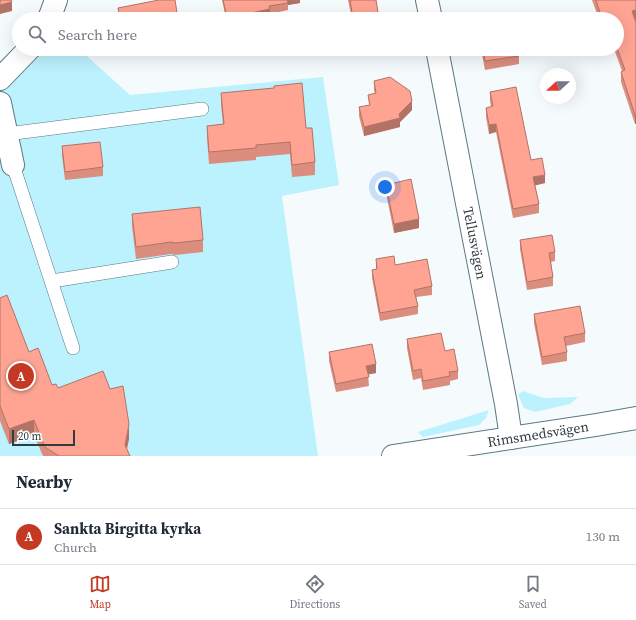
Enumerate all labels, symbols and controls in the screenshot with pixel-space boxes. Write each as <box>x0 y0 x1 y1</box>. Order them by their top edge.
search box <box>12 12 624 56</box>
icon: search <box>26 23 48 45</box>
text: Search here <box>58 24 137 45</box>
north arrow <box>540 68 576 104</box>
your location <box>375 177 395 197</box>
street label: Tellusvägen <box>458 205 492 281</box>
pin: A <box>8 361 34 391</box>
street label: Rimsmedsvägen <box>486 416 591 452</box>
scale bar <box>12 428 75 447</box>
text: 20 m <box>18 429 41 444</box>
text: Nearby <box>16 470 72 494</box>
text: Sankta Birgitta kyrka <box>54 518 201 539</box>
text: A <box>25 528 33 545</box>
text: 130 m <box>586 528 620 545</box>
text: Church <box>54 539 97 556</box>
tab: Map <box>89 573 111 612</box>
tab: Directions <box>289 573 340 612</box>
tab: Saved <box>519 573 547 612</box>

